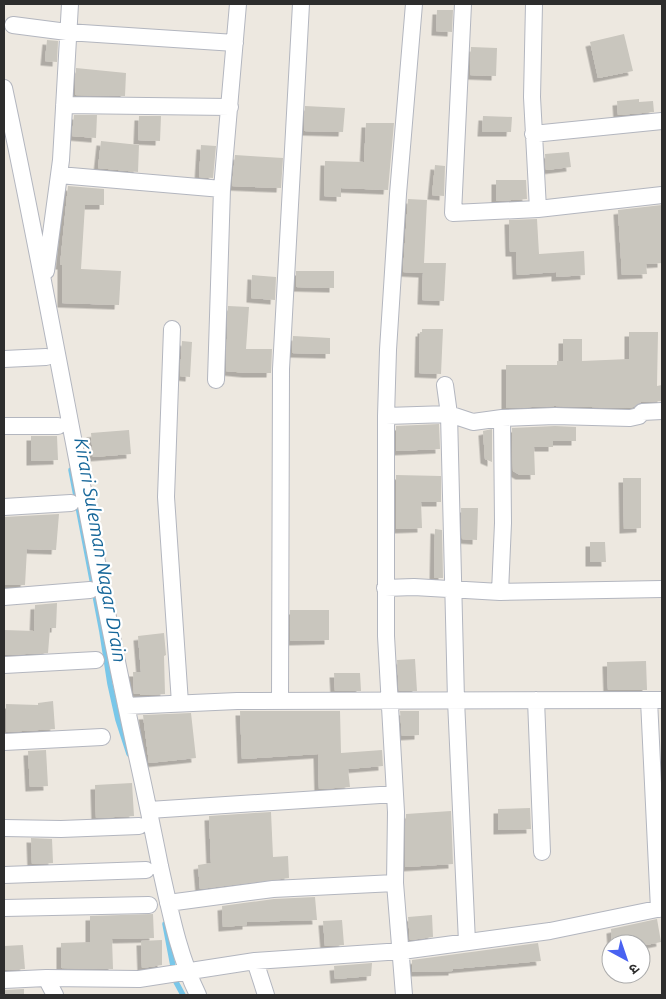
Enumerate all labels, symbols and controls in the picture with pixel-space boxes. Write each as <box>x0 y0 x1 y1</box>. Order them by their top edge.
water label: Kirari Suleman Nagar Drain <box>70 436 132 664</box>
north arrow <box>601 934 651 984</box>
text: उ <box>625 960 643 978</box>

